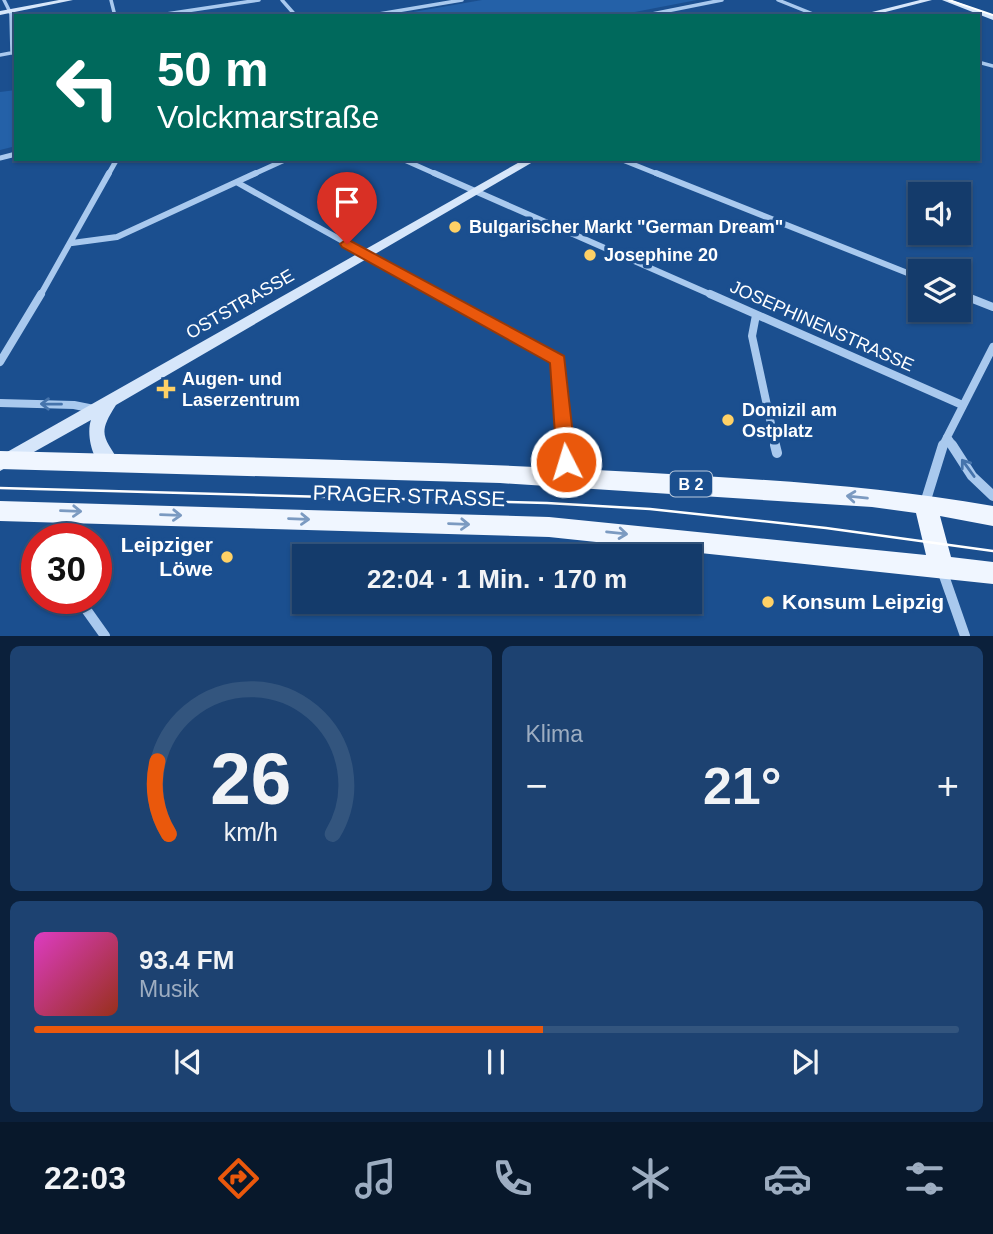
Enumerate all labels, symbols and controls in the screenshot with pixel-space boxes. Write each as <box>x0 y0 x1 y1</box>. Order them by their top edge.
icon: left <box>42 42 133 133</box>
text: 50 m <box>157 42 269 96</box>
text: Volckmarstraße <box>157 99 379 135</box>
pin <box>317 172 377 244</box>
map controls <box>908 182 971 322</box>
button: sound <box>908 182 971 245</box>
icon: arrive <box>328 183 366 221</box>
place label: Bulgarischer Markt "German Dream" <box>469 217 783 237</box>
marker: Bulgarischer Markt "German Dream" <box>447 219 463 235</box>
place label: Josephine 20 <box>604 245 718 265</box>
marker: Josephine 20 <box>582 247 598 263</box>
button: layers <box>908 259 971 322</box>
street label: OSTSTRASSE <box>183 265 297 343</box>
street label: JOSEPHINENSTRASSE <box>727 276 917 376</box>
place label: Augen- und Laserzentrum <box>182 369 300 410</box>
marker: Augen- und Laserzentrum <box>156 379 176 399</box>
one-way arrow <box>40 397 63 411</box>
place label: Domizil am Ostplatz <box>742 400 837 441</box>
marker: Domizil am Ostplatz <box>720 412 736 428</box>
position arrow <box>529 425 603 499</box>
one-way arrow <box>961 459 975 478</box>
road number: B 2 <box>670 471 712 496</box>
street label: PRAGER STRASSE <box>312 481 506 510</box>
one-way arrow <box>846 490 869 503</box>
one-way arrow <box>59 505 82 518</box>
one-way arrow <box>159 508 182 521</box>
one-way arrow <box>287 512 310 526</box>
one-way arrow <box>447 517 470 531</box>
speed limit sign: 30 <box>21 523 112 614</box>
one-way arrow <box>605 527 627 540</box>
place label: Leipziger Löwe <box>121 533 213 580</box>
marker: Leipziger Löwe <box>219 549 235 565</box>
text: 22:04 · 1 Min. · 170 m <box>367 564 627 594</box>
place label: Konsum Leipzig <box>782 590 944 613</box>
marker: Konsum Leipzig <box>760 594 776 610</box>
text: Klima <box>526 721 583 747</box>
text: 26 <box>210 739 291 820</box>
text: 21° <box>703 757 782 815</box>
text: − <box>526 765 548 807</box>
text: + <box>937 765 959 807</box>
text: km/h <box>224 818 278 846</box>
text: 93.4 FM <box>139 945 234 975</box>
text: Musik <box>139 976 199 1002</box>
icon: previous <box>169 1043 207 1081</box>
icon: pause <box>477 1043 515 1081</box>
icon: next <box>786 1043 824 1081</box>
icon: directions <box>214 1154 263 1203</box>
icon: music <box>351 1154 400 1203</box>
icon: phone <box>488 1154 537 1203</box>
icon: climate <box>626 1154 675 1203</box>
icon: car <box>763 1154 812 1203</box>
icon: filters <box>900 1154 949 1203</box>
text: 22:03 <box>44 1160 126 1196</box>

